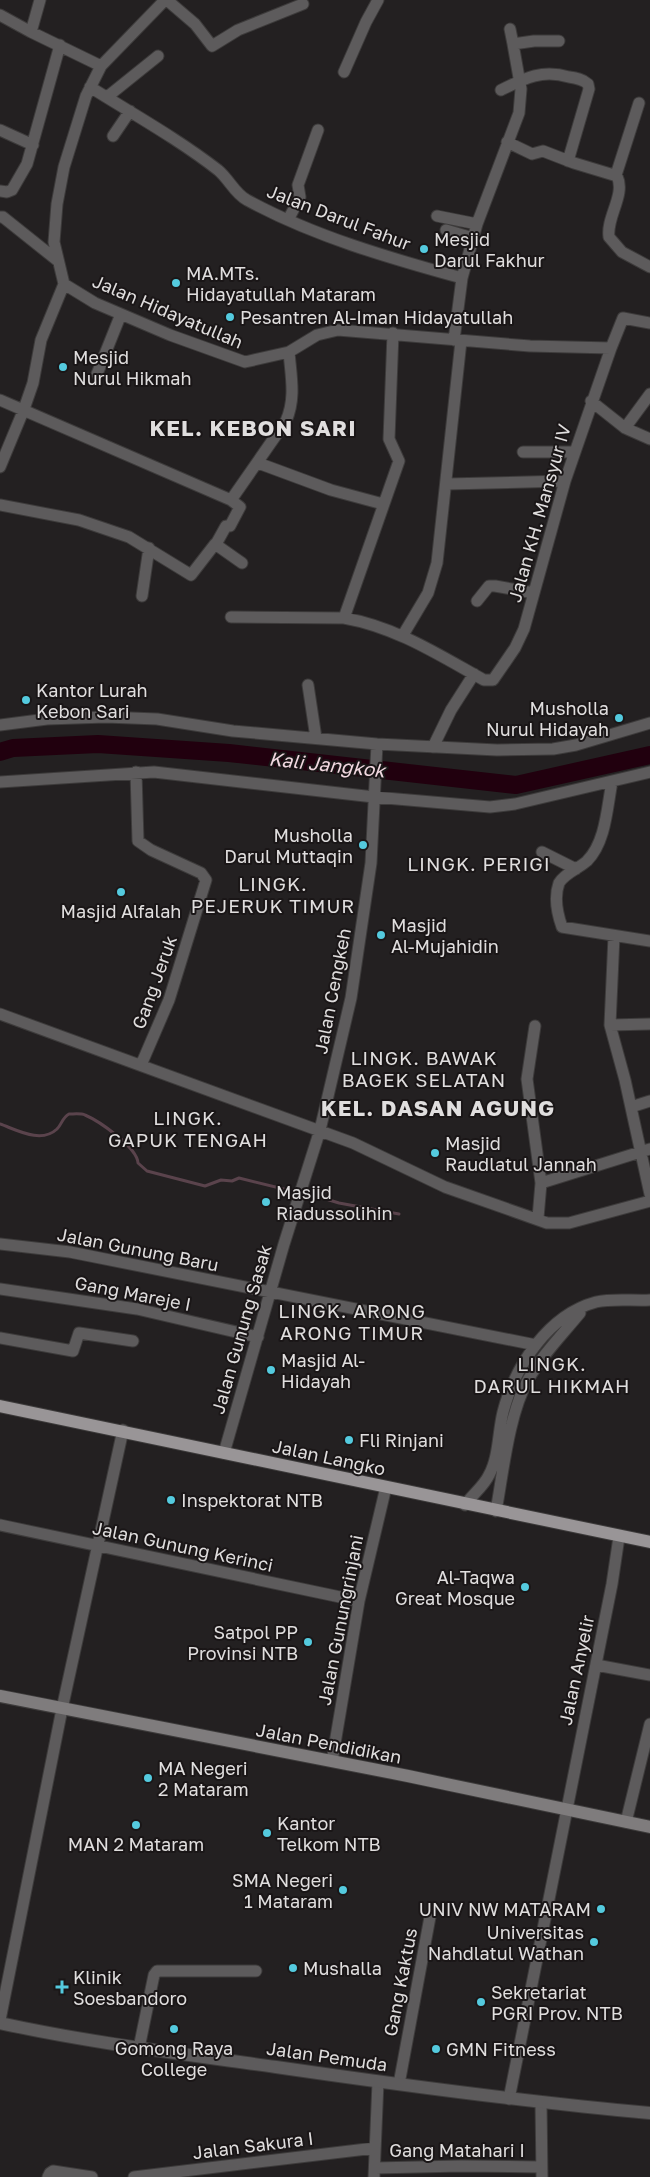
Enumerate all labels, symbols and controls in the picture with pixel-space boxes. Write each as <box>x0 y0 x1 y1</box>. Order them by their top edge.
street label: Jalan Darul Fahur <box>264 179 414 255</box>
place label: Mesjid Darul Fakhur <box>434 228 545 271</box>
marker: Mesjid Darul Fakhur <box>418 243 430 255</box>
place label: MA.MTs. Hidayatullah Mataram <box>186 262 376 305</box>
street label: Jalan Hidayatullah <box>89 269 247 353</box>
marker: MA.MTs. Hidayatullah Mataram <box>170 277 182 289</box>
place label: Pesantren Al-Iman Hidayatullah <box>240 306 513 328</box>
marker: Pesantren Al-Iman Hidayatullah <box>224 311 236 323</box>
place label: Mesjid Nurul Hikmah <box>73 346 192 389</box>
marker: Mesjid Nurul Hikmah <box>57 361 69 373</box>
district label: KEL. KEBON SARI <box>149 414 357 441</box>
street label: Jalan KH. Mansyur IV <box>503 421 575 605</box>
place label: Kantor Lurah Kebon Sari <box>36 679 148 722</box>
marker: Kantor Lurah Kebon Sari <box>20 694 32 706</box>
place label: Musholla Nurul Hidayah <box>486 697 609 740</box>
marker: Musholla Nurul Hidayah <box>613 712 625 724</box>
water label: Kali Jangkok <box>268 746 388 782</box>
place label: Musholla Darul Muttaqin <box>224 824 353 867</box>
marker: Musholla Darul Muttaqin <box>357 839 369 851</box>
district label: LINGK. PERIGI <box>407 852 551 875</box>
district label: LINGK. PEJERUK TIMUR <box>191 872 355 917</box>
marker: Masjid Alfalah <box>115 886 127 898</box>
place label: Masjid Alfalah <box>61 900 181 922</box>
place label: Masjid Al-Mujahidin <box>391 914 499 957</box>
street label: Jalan Cengkeh <box>309 926 355 1056</box>
marker: Masjid Al-Mujahidin <box>375 929 387 941</box>
street label: Gang Jeruk <box>127 932 181 1032</box>
district label: LINGK. BAWAK BAGEK SELATAN <box>342 1046 506 1091</box>
district label: KEL. DASAN AGUNG <box>321 1094 555 1121</box>
district label: LINGK. GAPUK TENGAH <box>108 1106 268 1151</box>
place label: Masjid Raudlatul Jannah <box>445 1132 597 1175</box>
marker: Masjid Raudlatul Jannah <box>429 1147 441 1159</box>
place label: Masjid Riadussolihin <box>276 1181 393 1224</box>
marker: Masjid Riadussolihin <box>260 1196 272 1208</box>
street label: Jalan Gunung Baru <box>55 1223 221 1275</box>
street label: Jalan Gunung Sasak <box>206 1242 276 1416</box>
street label: Gang Mareje I <box>73 1271 193 1315</box>
district label: LINGK. ARONG ARONG TIMUR <box>278 1299 426 1344</box>
place label: Masjid Al- Hidayah <box>281 1349 365 1392</box>
district label: LINGK. DARUL HIKMAH <box>474 1352 630 1397</box>
marker: Masjid Al- Hidayah <box>265 1364 277 1376</box>
place label: Fli Rinjani <box>359 1429 444 1451</box>
street label: Jalan Langko <box>270 1434 388 1480</box>
marker: Fli Rinjani <box>343 1434 355 1446</box>
place label: Inspektorat NTB <box>181 1489 323 1511</box>
marker: Inspektorat NTB <box>165 1494 177 1506</box>
street label: Jalan Gunung Kerinci <box>91 1516 275 1576</box>
street label: Jalan Gunungrinjani <box>313 1533 367 1707</box>
place label: Al-Taqwa Great Mosque <box>395 1566 515 1609</box>
marker: Al-Taqwa Great Mosque <box>519 1581 531 1593</box>
street label: Jalan Anyelir <box>554 1613 598 1727</box>
place label: Satpol PP Provinsi NTB <box>187 1621 298 1664</box>
marker: Satpol PP Provinsi NTB <box>302 1636 314 1648</box>
street label: Jalan Pendidikan <box>254 1718 404 1768</box>
place label: MA Negeri 2 Mataram <box>158 1757 249 1800</box>
marker: MA Negeri 2 Mataram <box>142 1772 154 1784</box>
place label: Kantor Telkom NTB <box>277 1812 381 1855</box>
marker: MAN 2 Mataram <box>130 1819 142 1831</box>
marker: Kantor Telkom NTB <box>261 1827 273 1839</box>
place label: MAN 2 Mataram <box>68 1833 204 1855</box>
place label: SMA Negeri 1 Mataram <box>232 1869 333 1912</box>
marker: SMA Negeri 1 Mataram <box>337 1884 349 1896</box>
place label: UNIV NW MATARAM <box>419 1898 591 1920</box>
marker: UNIV NW MATARAM <box>595 1903 607 1915</box>
place label: Universitas Nahdlatul Wathan <box>428 1921 584 1964</box>
street label: Gang Kaktus <box>379 1926 421 2038</box>
marker: Universitas Nahdlatul Wathan <box>588 1936 600 1948</box>
place label: Mushalla <box>303 1957 382 1979</box>
marker: Mushalla <box>287 1962 299 1974</box>
place label: Klinik Soesbandoro <box>73 1966 187 2009</box>
marker: Klinik Soesbandoro <box>55 1980 69 1994</box>
place label: Sekretariat PGRI Prov. NTB <box>491 1981 623 2024</box>
marker: Sekretariat PGRI Prov. NTB <box>475 1996 487 2008</box>
marker: Gomong Raya College <box>168 2023 180 2035</box>
place label: Gomong Raya College <box>115 2037 233 2080</box>
street label: Jalan Pemuda <box>265 2037 389 2075</box>
place label: GMN Fitness <box>446 2038 556 2060</box>
marker: GMN Fitness <box>430 2043 442 2055</box>
street label: Jalan Sakura I <box>191 2127 315 2163</box>
street label: Gang Matahari I <box>389 2139 525 2161</box>

